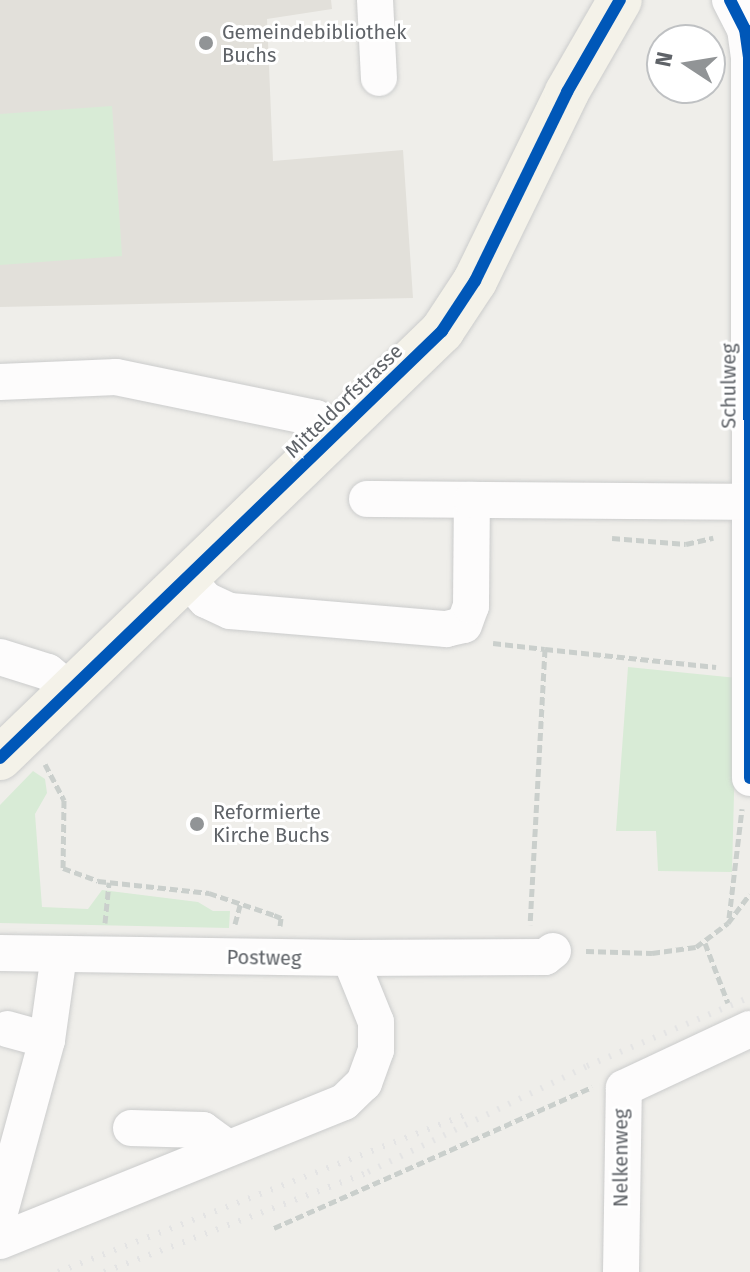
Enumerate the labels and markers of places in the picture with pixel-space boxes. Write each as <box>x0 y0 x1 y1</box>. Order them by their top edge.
place label: Gemeindebibliothek Buchs <box>222 20 406 67</box>
marker: Gemeindebibliothek Buchs <box>197 34 215 52</box>
place label: Reformierte Kirche Buchs <box>213 800 329 847</box>
marker: Reformierte Kirche Buchs <box>188 815 206 833</box>

